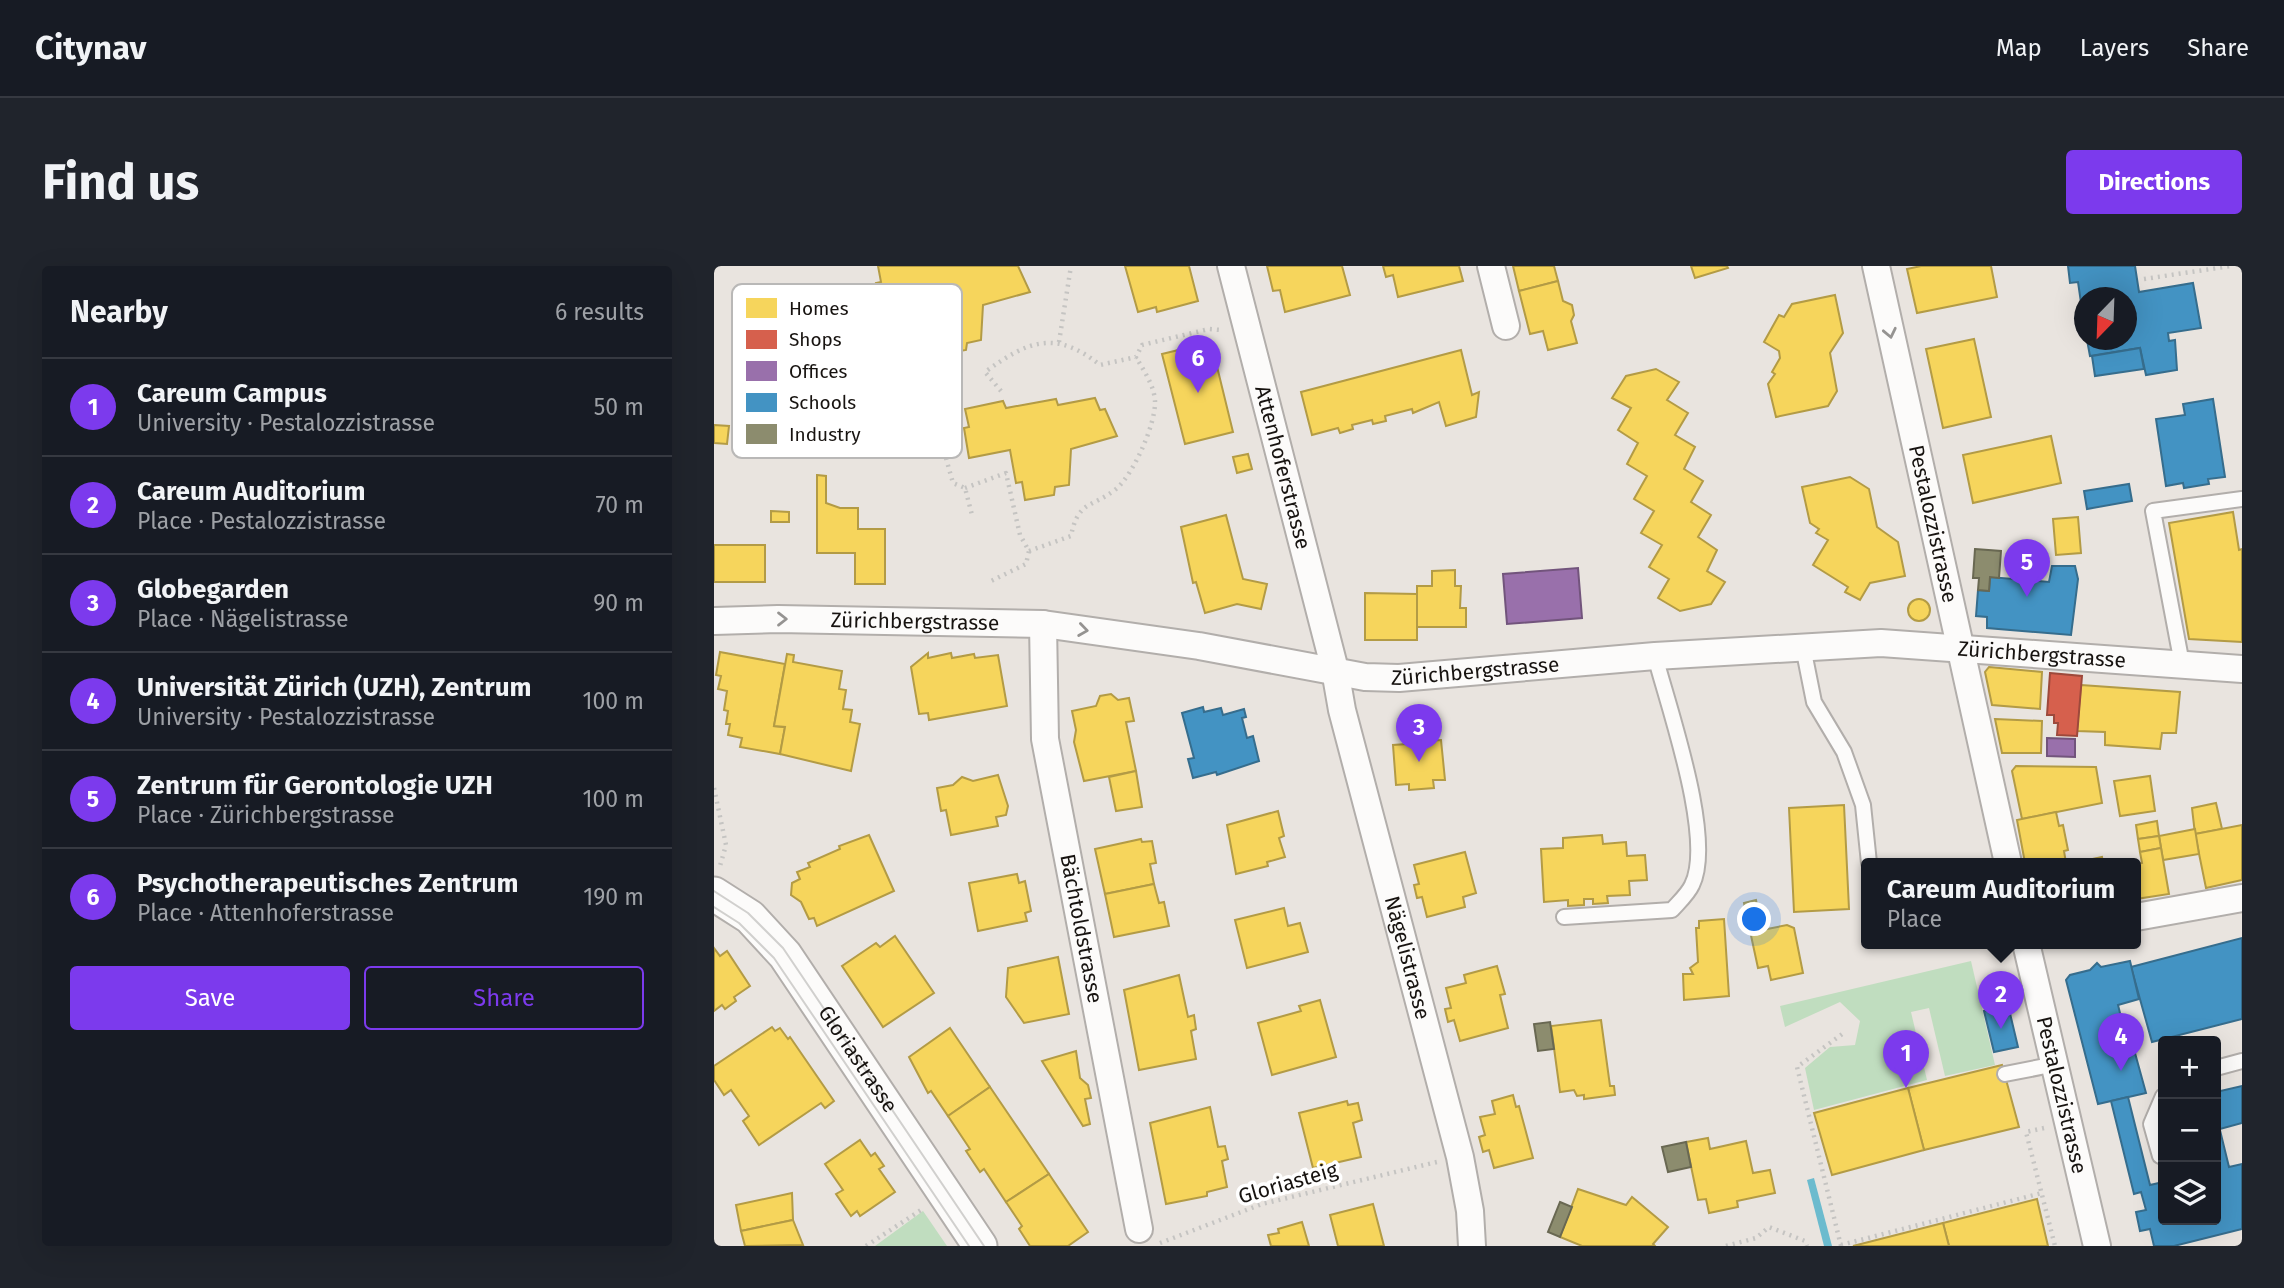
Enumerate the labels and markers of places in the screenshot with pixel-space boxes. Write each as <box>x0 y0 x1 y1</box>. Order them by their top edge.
pin: 6 <box>1175 335 1221 393</box>
pin: 5 <box>2004 539 2050 597</box>
pin: 3 <box>1396 704 1442 762</box>
pin: 2 <box>1978 971 2024 1029</box>
pin: 4 <box>2098 1013 2144 1071</box>
pin: 1 <box>1883 1030 1929 1088</box>

